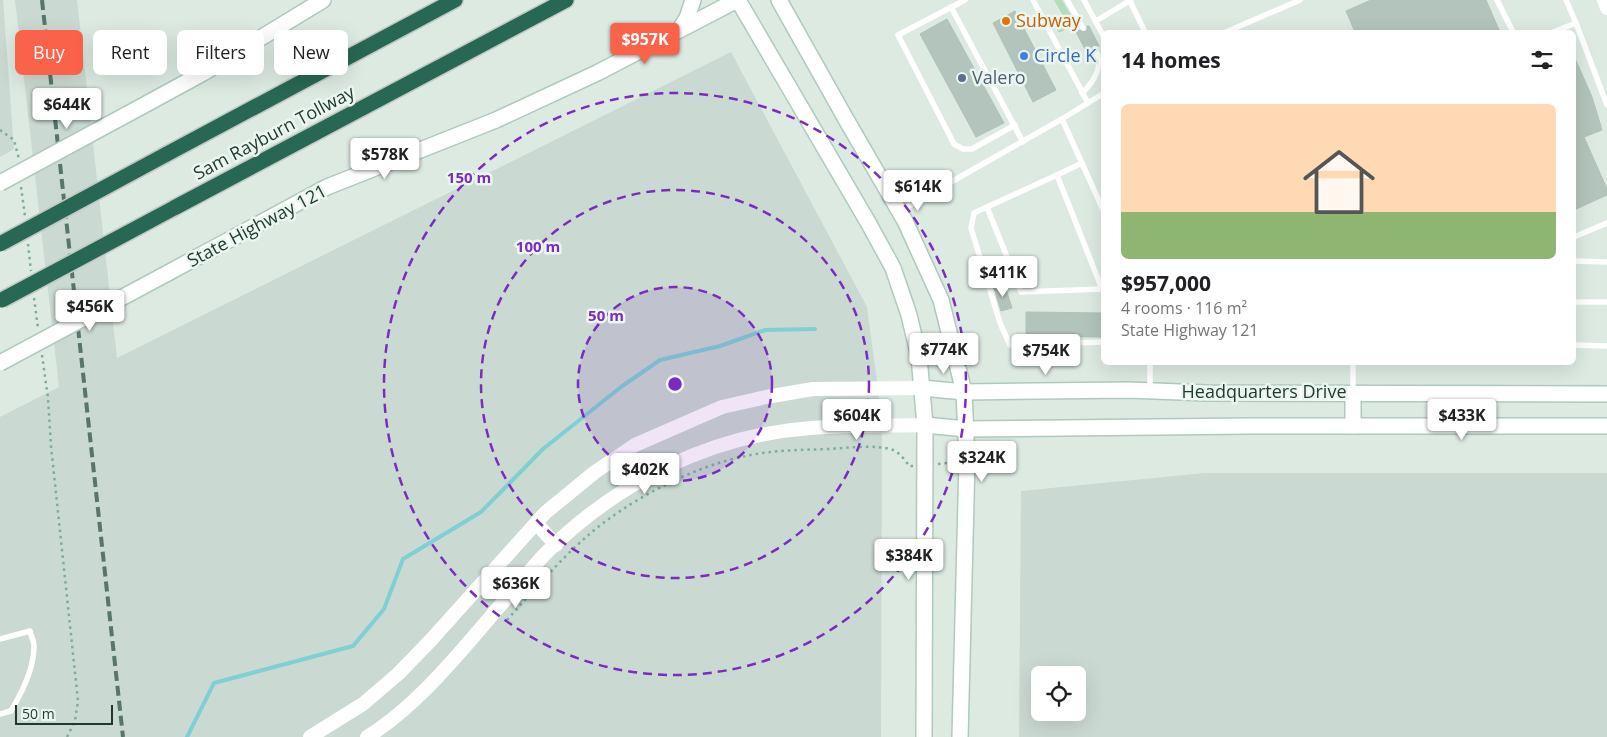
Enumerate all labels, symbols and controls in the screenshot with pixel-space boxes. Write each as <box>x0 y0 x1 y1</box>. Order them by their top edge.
place label: Subway <box>1016 8 1082 32</box>
marker: Subway <box>1000 15 1012 27</box>
pin: $957K <box>610 22 680 65</box>
text: $957K <box>621 28 669 50</box>
chip: Buy <box>15 30 83 75</box>
chip: Rent <box>93 30 167 75</box>
chip: Filters <box>177 30 264 75</box>
chip: New <box>274 30 348 75</box>
place label: Circle K <box>1034 43 1097 67</box>
text: 14 homes <box>1121 46 1221 74</box>
icon: filters <box>1528 46 1556 74</box>
marker: Circle K <box>1018 50 1030 62</box>
place label: Valero <box>972 65 1026 89</box>
marker: Valero <box>956 72 968 84</box>
street label: Sam Rayburn Tollway <box>189 79 359 185</box>
pin: $644K <box>32 88 102 130</box>
text: $644K <box>43 93 91 115</box>
icon: home <box>1294 137 1384 227</box>
pin: $578K <box>350 138 420 180</box>
text: $578K <box>361 143 409 165</box>
text: 150 m <box>447 167 491 187</box>
pin: $614K <box>883 170 953 212</box>
text: $614K <box>894 175 942 197</box>
street label: State Highway 121 <box>183 178 330 272</box>
text: 100 m <box>516 236 560 256</box>
pin: $411K <box>968 256 1038 298</box>
text: $411K <box>979 261 1027 283</box>
text: $957,000 <box>1121 269 1211 297</box>
pin: $456K <box>55 290 125 332</box>
text: $456K <box>66 295 114 317</box>
text: 4 rooms · 116 m² <box>1121 297 1247 319</box>
text: 50 m <box>588 305 624 325</box>
text: State Highway 121 <box>1121 319 1258 341</box>
pin: $774K <box>909 332 979 375</box>
pin: $754K <box>1011 334 1081 376</box>
text: $774K <box>920 338 968 360</box>
text: $754K <box>1022 339 1070 361</box>
centre of rings <box>666 375 684 393</box>
street label: Headquarters Drive <box>1182 379 1347 403</box>
pin: $604K <box>822 398 892 441</box>
pin: $433K <box>1427 398 1497 441</box>
text: $604K <box>833 404 881 426</box>
text: $433K <box>1438 404 1486 426</box>
pin: $324K <box>947 440 1017 483</box>
text: $324K <box>958 446 1006 468</box>
pin: $402K <box>610 452 680 495</box>
text: $402K <box>621 458 669 480</box>
pin: $384K <box>874 538 944 581</box>
text: $384K <box>885 544 933 566</box>
pin: $636K <box>481 566 551 609</box>
text: $636K <box>492 572 540 594</box>
map controls <box>1031 666 1086 721</box>
button: locate <box>1031 666 1086 721</box>
scale bar <box>15 702 112 725</box>
text: 50 m <box>22 704 55 723</box>

